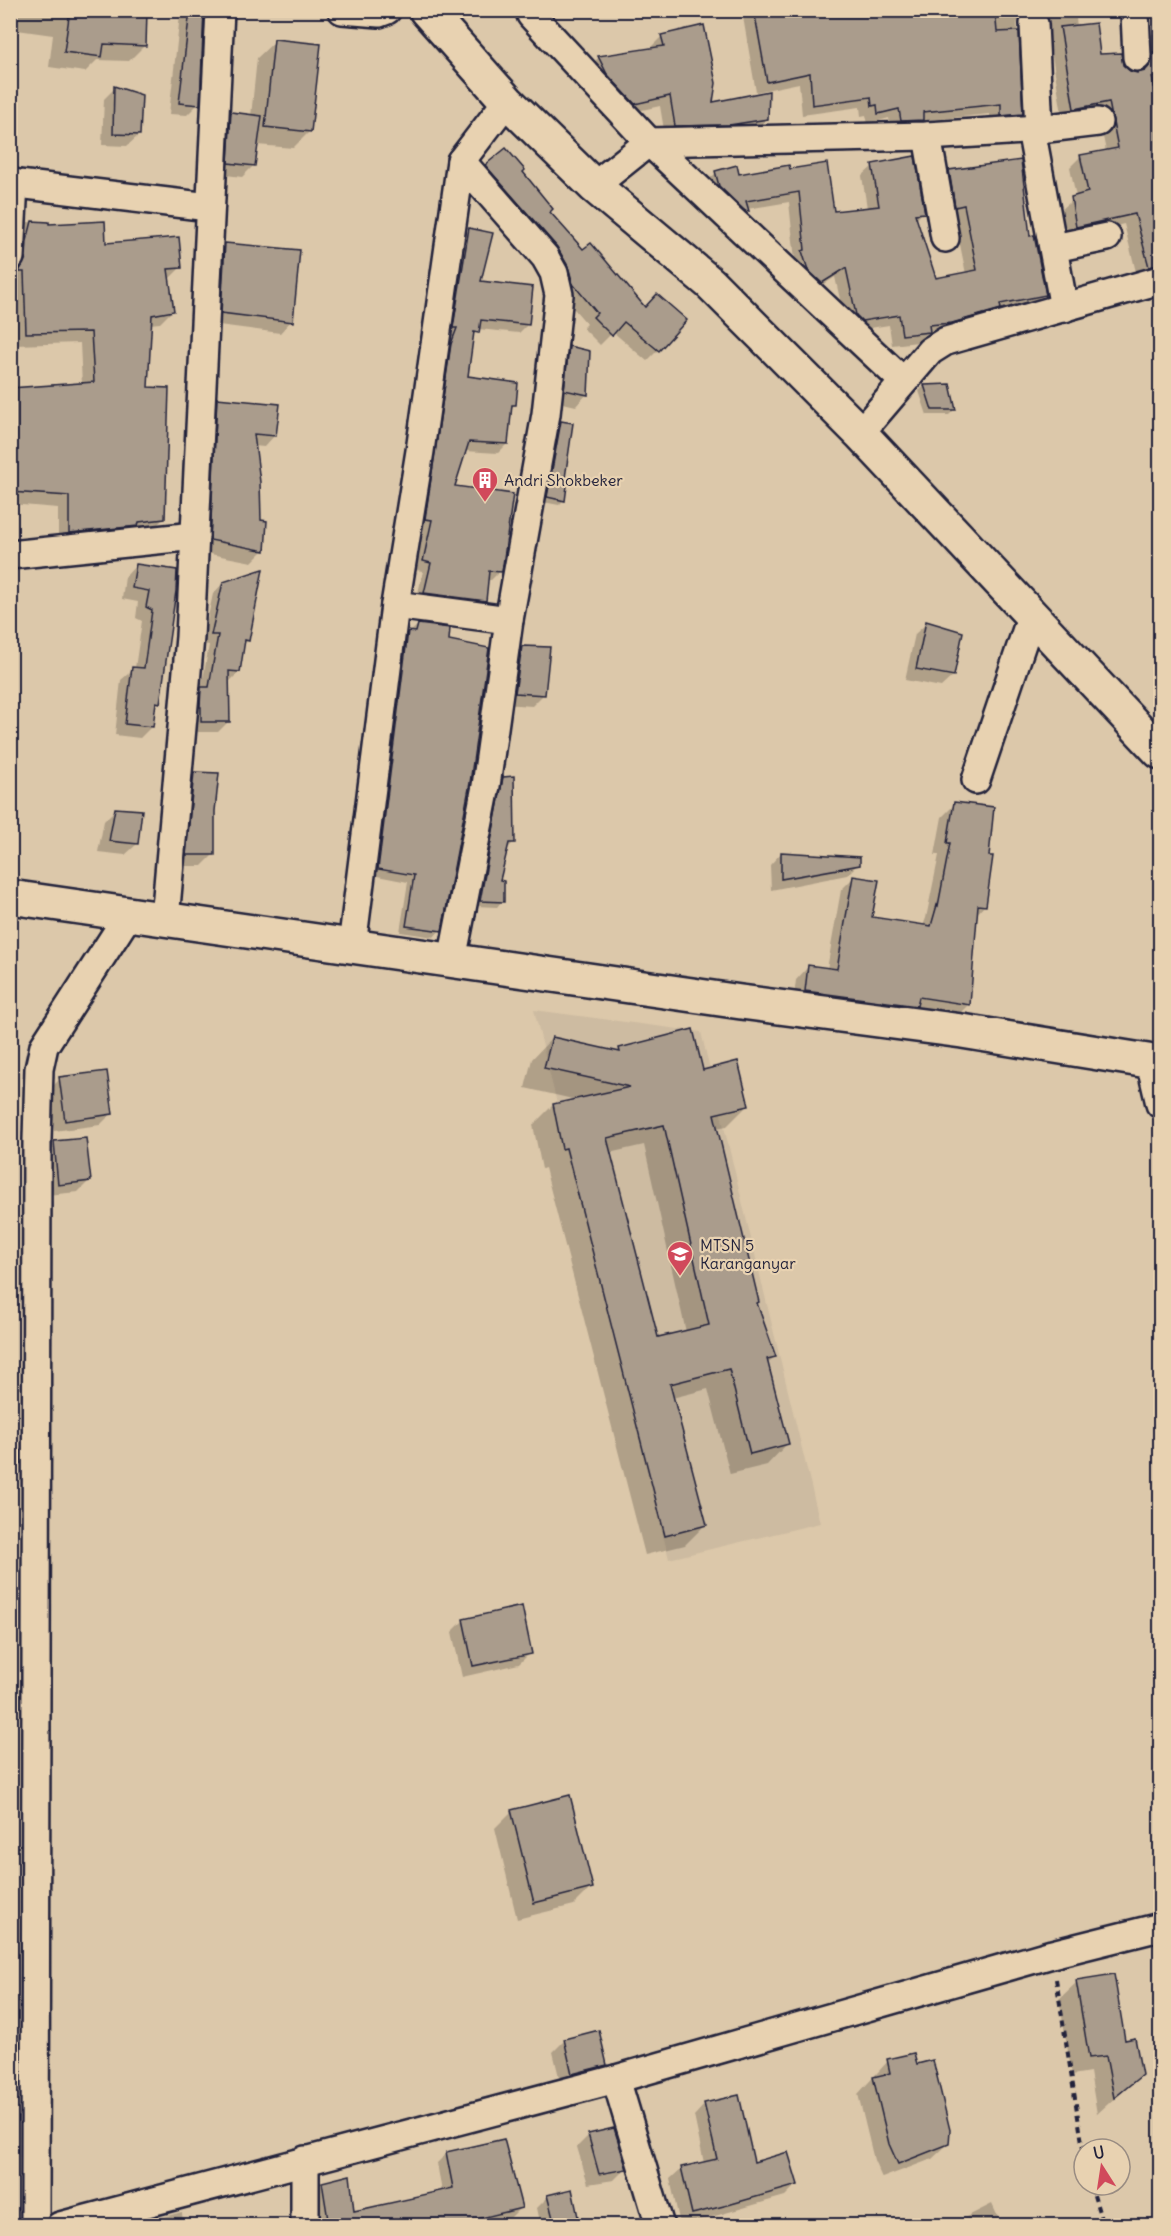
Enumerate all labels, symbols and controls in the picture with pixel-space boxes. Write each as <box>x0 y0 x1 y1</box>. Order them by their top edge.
building icon: Andri Shokbeker <box>470 465 500 503</box>
place label: Andri Shokbeker <box>504 470 623 490</box>
place label: MTSN 5 Karanganyar <box>700 1235 796 1273</box>
school or university icon: MTSN 5 Karanganyar <box>665 1239 695 1277</box>
north arrow <box>1072 2137 1132 2197</box>
text: U <box>1091 2141 1106 2163</box>

